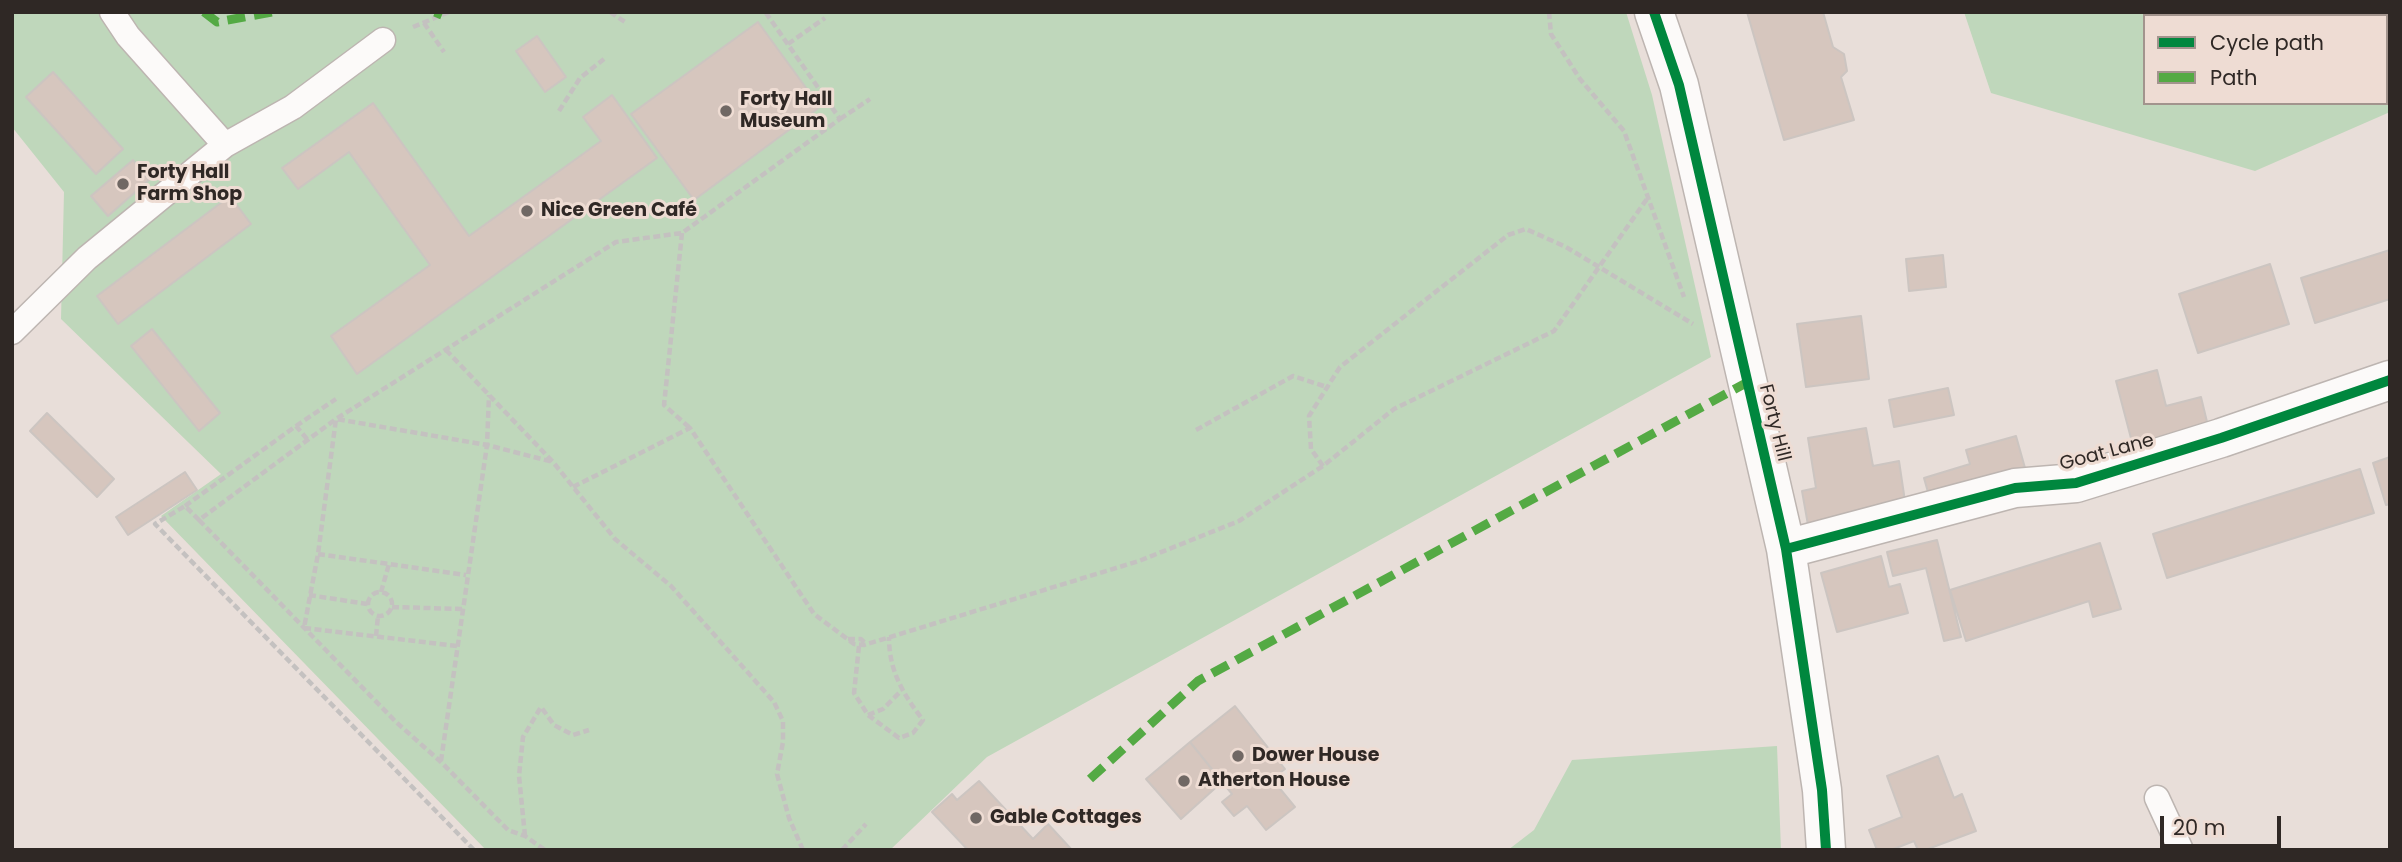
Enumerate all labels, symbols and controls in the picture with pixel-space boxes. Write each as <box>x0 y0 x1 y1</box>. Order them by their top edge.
legend <box>2143 14 2388 105</box>
text: Cycle path <box>2210 28 2324 57</box>
text: Path <box>2210 63 2257 92</box>
place label: Forty Hall Museum <box>740 89 832 133</box>
marker: Forty Hall Museum <box>718 103 734 119</box>
place label: Forty Hall Farm Shop <box>137 162 242 206</box>
marker: Forty Hall Farm Shop <box>115 176 131 192</box>
place label: Nice Green Café <box>541 200 697 222</box>
marker: Nice Green Café <box>519 203 535 219</box>
street label: Forty Hill <box>1753 382 1795 464</box>
street label: Goat Lane <box>2057 429 2157 477</box>
place label: Dower House <box>1252 745 1379 767</box>
marker: Dower House <box>1230 748 1246 764</box>
place label: Atherton House <box>1198 770 1350 792</box>
marker: Atherton House <box>1176 773 1192 789</box>
scale bar <box>2164 802 2285 846</box>
place label: Gable Cottages <box>990 807 1142 829</box>
marker: Gable Cottages <box>968 810 984 826</box>
text: 20 m <box>2173 813 2226 842</box>

